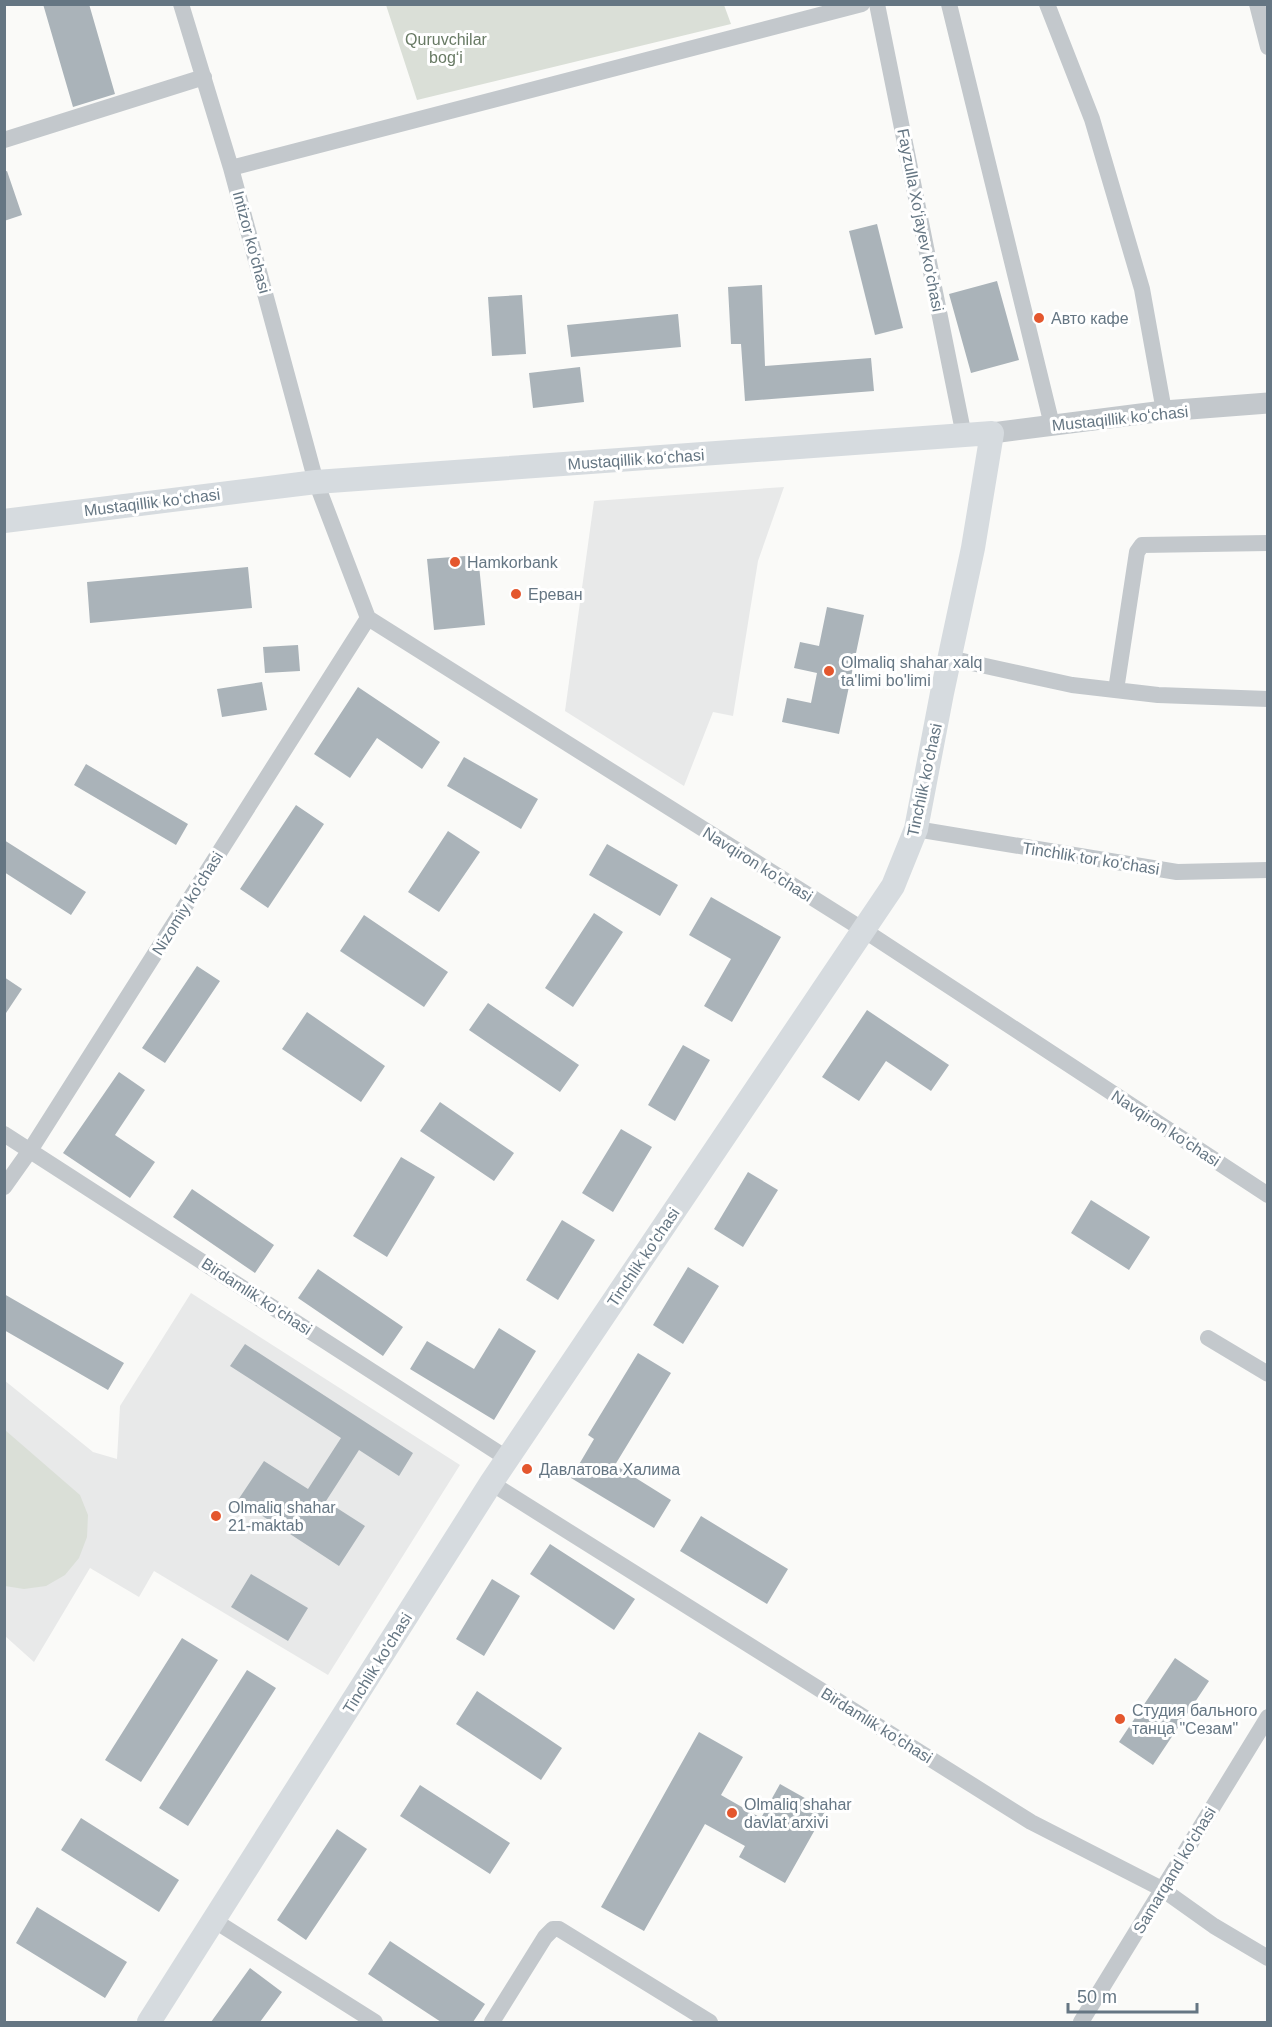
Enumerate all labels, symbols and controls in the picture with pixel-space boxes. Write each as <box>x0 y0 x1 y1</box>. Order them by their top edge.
park label: Quruvchilar bogʻi <box>405 31 488 66</box>
street label: Fayzulla Xo‘jayev ko'chasi <box>894 127 947 313</box>
street label: Intizor ko'chasi <box>230 189 273 295</box>
place label: Авто кафе <box>1051 310 1129 327</box>
marker: Авто кафе <box>1032 311 1046 325</box>
street label: Mustaqillik koʻchasi <box>1051 403 1189 434</box>
street label: Mustaqillik koʻchasi <box>567 446 705 473</box>
street label: Mustaqillik koʻchasi <box>83 486 221 519</box>
place label: Hamkorbank <box>467 554 559 571</box>
marker: Hamkorbank <box>448 555 462 569</box>
place label: Ереван <box>528 586 583 603</box>
marker: Ереван <box>509 587 523 601</box>
place label: Olmaliq shahar xalq ta'limi bo'limi <box>841 654 982 689</box>
marker: Olmaliq shahar xalq ta'limi bo'limi <box>822 664 836 678</box>
street label: Tinchlik ko'chasi <box>904 722 945 838</box>
street label: Navqiron ko'chasi <box>700 824 816 905</box>
street label: Tinchlik tor ko'chasi <box>1021 839 1161 878</box>
street label: Nizomiy ko'chasi <box>149 848 226 958</box>
street label: Navqiron ko'chasi <box>1108 1087 1223 1170</box>
street label: Tinchlik ko'chasi <box>604 1205 683 1310</box>
street label: Birdamlik ko'chasi <box>199 1255 315 1338</box>
place label: Давлатова Халима <box>539 1461 680 1478</box>
marker: Давлатова Халима <box>520 1462 534 1476</box>
place label: Olmaliq shahar 21-maktab <box>228 1499 336 1534</box>
marker: Olmaliq shahar 21-maktab <box>209 1509 223 1523</box>
street label: Tinchlik ko'chasi <box>340 1610 415 1717</box>
street label: Birdamlik ko'chasi <box>818 1684 935 1766</box>
place label: Студия бального танца "Сезам" <box>1132 1702 1258 1737</box>
marker: Студия бального танца "Сезам" <box>1113 1712 1127 1726</box>
place label: Olmaliq shahar davlat arxivi <box>744 1796 852 1831</box>
street label: Samarqand ko'chasi <box>1130 1804 1219 1937</box>
marker: Olmaliq shahar davlat arxivi <box>725 1806 739 1820</box>
scale bar <box>1068 1976 1197 2014</box>
text: 50 m <box>1077 1987 1117 2007</box>

